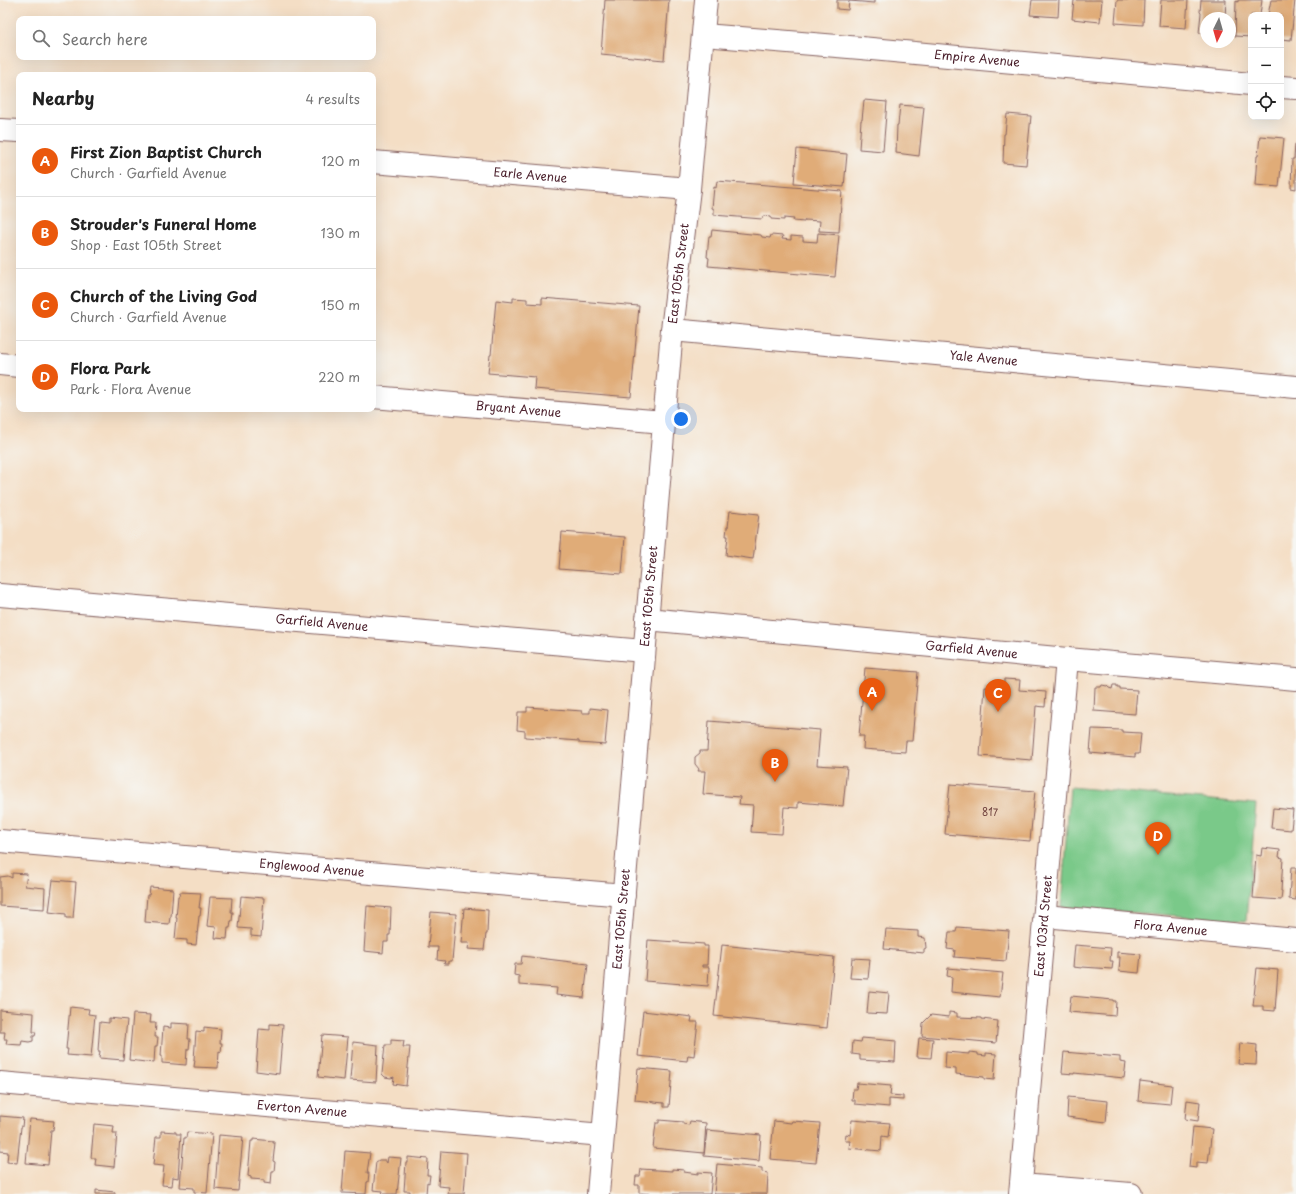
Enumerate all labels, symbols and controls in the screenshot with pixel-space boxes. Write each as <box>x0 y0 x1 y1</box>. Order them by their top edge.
north arrow <box>1200 12 1236 48</box>
map controls <box>1248 12 1284 120</box>
button: + <box>1248 12 1284 48</box>
search box <box>16 16 376 60</box>
icon: search <box>30 27 52 49</box>
text: Search here <box>62 27 148 50</box>
street label: Empire Avenue <box>933 45 1021 71</box>
button: − <box>1248 48 1284 84</box>
button: locate <box>1248 84 1284 120</box>
text: Nearby <box>32 85 94 111</box>
text: 4 results <box>306 89 360 108</box>
text: First Zion Baptist Church <box>70 140 262 163</box>
text: A <box>40 151 50 170</box>
text: 120 m <box>321 151 360 170</box>
street label: Earle Avenue <box>493 162 568 187</box>
text: Church · Garfield Avenue <box>70 163 227 182</box>
text: Strouder's Funeral Home <box>70 212 257 235</box>
street label: East 105th Street <box>663 222 693 325</box>
text: B <box>41 223 49 242</box>
text: 130 m <box>321 223 360 242</box>
text: Shop · East 105th Street <box>70 235 222 254</box>
text: Church of the Living God <box>70 284 257 307</box>
text: C <box>40 295 50 314</box>
text: 150 m <box>321 295 360 314</box>
text: Church · Garfield Avenue <box>70 307 227 326</box>
street label: Yale Avenue <box>949 345 1019 370</box>
text: Flora Park <box>70 356 151 379</box>
text: D <box>40 367 50 386</box>
text: 220 m <box>318 367 360 386</box>
text: Park · Flora Avenue <box>70 379 191 398</box>
street label: Bryant Avenue <box>475 396 562 421</box>
your location <box>671 409 691 429</box>
street label: East 105th Street <box>635 545 661 647</box>
street label: Garfield Avenue <box>275 609 369 635</box>
street label: Garfield Avenue <box>925 636 1019 662</box>
pin: A <box>859 678 885 711</box>
pin: C <box>985 679 1011 712</box>
pin: B <box>762 749 788 782</box>
house number: 817 <box>982 804 999 819</box>
pin: D <box>1145 822 1171 855</box>
street label: Englewood Avenue <box>259 853 366 881</box>
street label: East 105th Street <box>607 868 634 970</box>
street label: East 103rd Street <box>1029 874 1056 977</box>
street label: Flora Avenue <box>1133 915 1209 940</box>
street label: Everton Avenue <box>256 1095 348 1121</box>

